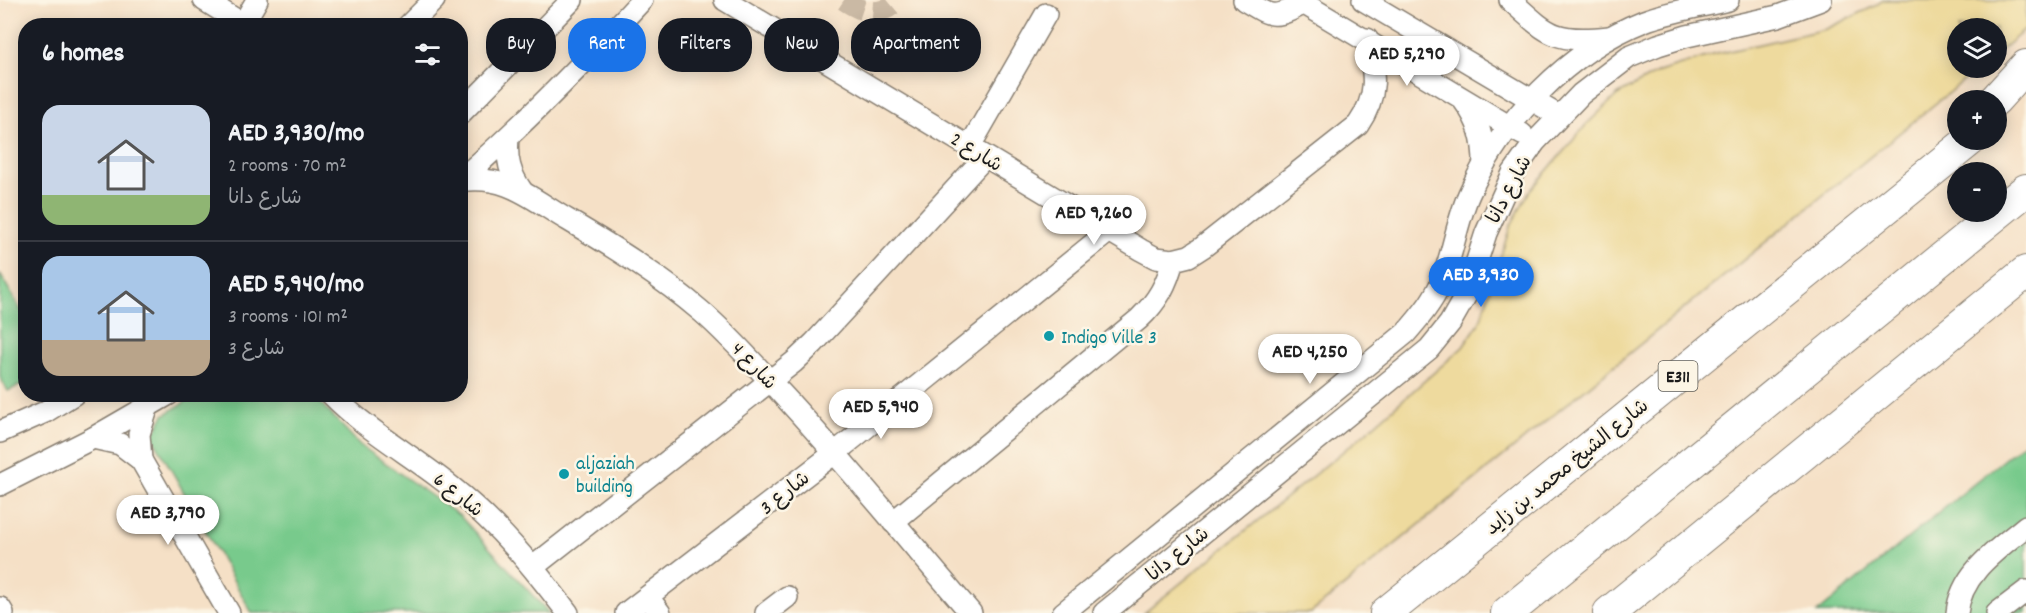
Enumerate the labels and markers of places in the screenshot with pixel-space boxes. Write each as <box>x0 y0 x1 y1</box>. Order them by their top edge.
pin: AED 5,290 <box>1338 36 1476 87</box>
pin: AED 9,260 <box>1025 195 1163 246</box>
pin: AED 3,930 <box>1412 257 1550 308</box>
place label: Indigo Ville 3 <box>1061 325 1157 353</box>
marker: Indigo Ville 3 <box>1042 329 1056 343</box>
pin: AED 4,250 <box>1241 334 1379 385</box>
pin: AED 5,940 <box>812 389 950 440</box>
place label: aljaziah building <box>576 451 635 502</box>
marker: aljaziah building <box>557 467 571 481</box>
pin: AED 3,790 <box>99 495 237 546</box>

